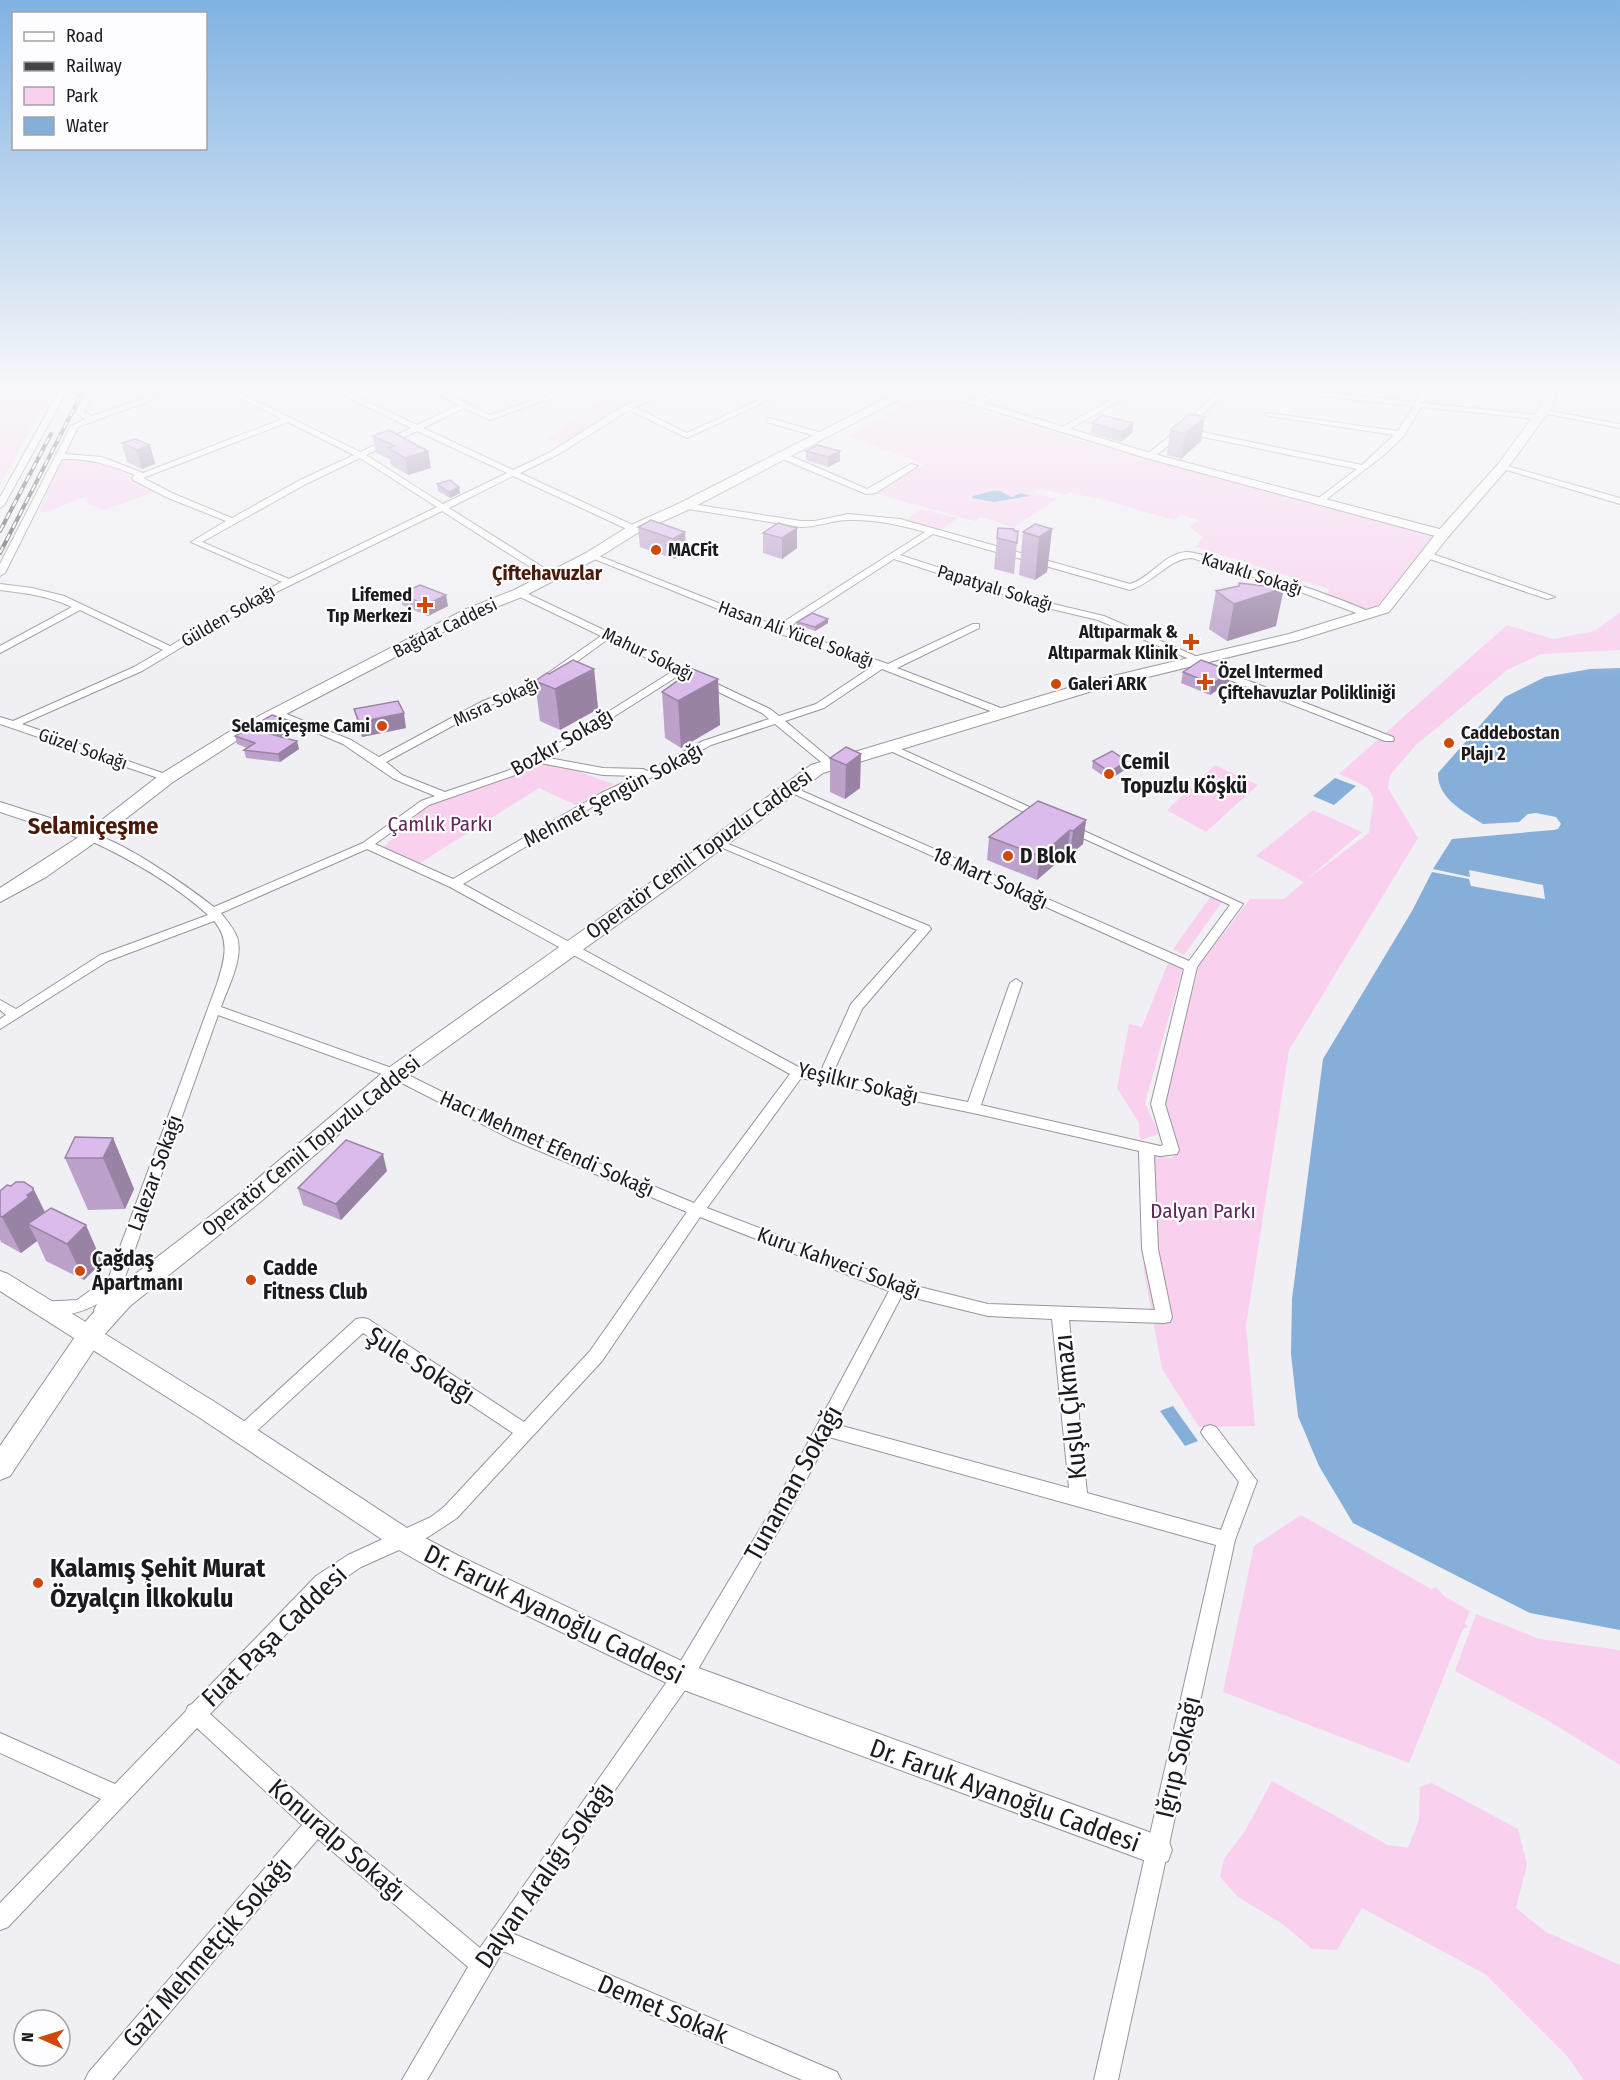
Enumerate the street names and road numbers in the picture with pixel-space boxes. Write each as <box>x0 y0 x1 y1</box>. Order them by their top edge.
street label: Kavaklı Sokağı <box>1199 547 1305 601</box>
street label: Papatyalı Sokağı <box>935 560 1055 616</box>
street label: Gülden Sokağı <box>177 580 279 652</box>
street label: Bağdat Caddesi <box>389 593 501 663</box>
street label: Hasan Ali Yücel Sokağı <box>715 596 877 672</box>
street label: Mahur Sokağı <box>599 622 697 686</box>
street label: Mısra Sokağı <box>450 673 542 731</box>
street label: Bozkır Sokağı <box>506 702 618 782</box>
street label: Güzel Sokağı <box>36 724 130 774</box>
street label: Mehmet Şengün Sokağı <box>519 737 707 853</box>
street label: Operatör Cemil Topuzlu Caddesi <box>581 763 817 945</box>
street label: 18 Mart Sokağı <box>928 841 1052 915</box>
street label: Operatör Cemil Topuzlu Caddesi <box>197 1050 425 1242</box>
street label: Yeşilkır Sokağı <box>795 1057 921 1109</box>
street label: Hacı Mehmet Efendi Sokağı <box>436 1085 658 1203</box>
street label: Lalezar Sokağı <box>122 1111 188 1235</box>
street label: Kuru Kahveci Sokağı <box>754 1221 924 1305</box>
street label: Şule Sokağı <box>361 1320 481 1411</box>
street label: Kuşlu Çıkmazı <box>1047 1333 1094 1481</box>
street label: Tunaman Sokağı <box>738 1400 849 1566</box>
street label: Dr. Faruk Ayanoğlu Caddesi <box>419 1538 689 1691</box>
street label: Fuat Paşa Caddesi <box>195 1559 353 1714</box>
street label: Iğrıp Sokağı <box>1149 1693 1208 1821</box>
street label: Dr. Faruk Ayanoğlu Caddesi <box>866 1732 1144 1859</box>
street label: Konuralp Sokağı <box>262 1772 412 1908</box>
street label: Dalyan Aralığı Sokağı <box>469 1776 620 1974</box>
street label: Gazi Mehmetçik Sokağı <box>116 1851 298 2054</box>
street label: Demet Sokak <box>593 1968 733 2051</box>

